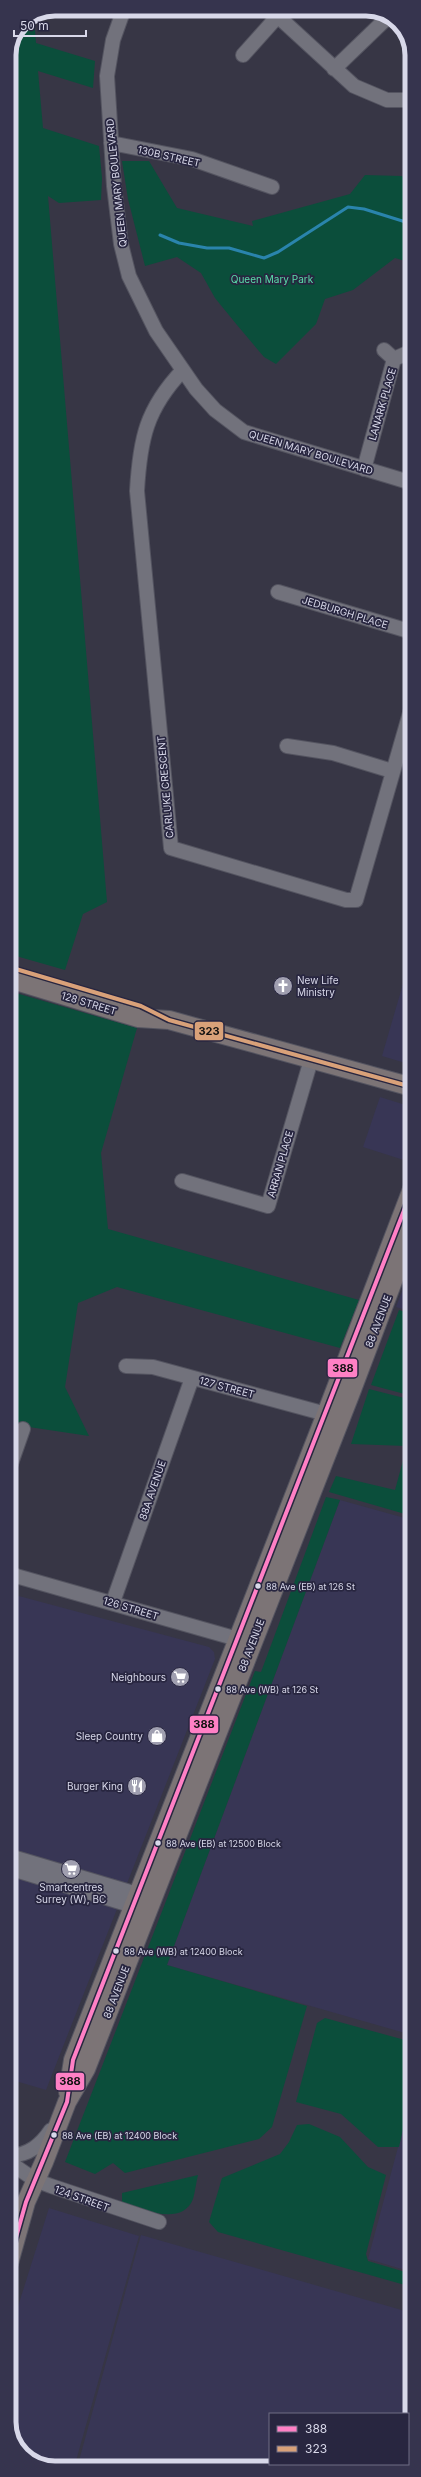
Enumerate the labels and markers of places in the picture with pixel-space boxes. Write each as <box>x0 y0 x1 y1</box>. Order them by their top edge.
place label: New Life Ministry <box>297 974 339 998</box>
church icon: New Life Ministry <box>272 975 294 997</box>
marker: 88 Ave (EB) at 126 St <box>253 1581 263 1591</box>
place label: 88 Ave (EB) at 126 St <box>266 1581 355 1592</box>
supermarket icon: Neighbours <box>169 1666 191 1688</box>
place label: Neighbours <box>111 1671 166 1683</box>
marker: 88 Ave (WB) at 126 St <box>213 1684 223 1694</box>
place label: 88 Ave (WB) at 126 St <box>226 1684 318 1695</box>
shop icon: Sleep Country <box>146 1725 168 1747</box>
place label: Sleep Country <box>76 1730 143 1742</box>
restaurant icon: Burger King <box>126 1775 148 1797</box>
place label: Burger King <box>67 1780 123 1792</box>
marker: 88 Ave (EB) at 12500 Block <box>153 1838 163 1848</box>
place label: 88 Ave (EB) at 12500 Block <box>166 1838 281 1849</box>
supermarket icon: Smartcentres Surrey (W), BC <box>60 1858 82 1880</box>
place label: Smartcentres Surrey (W), BC <box>36 1881 106 1905</box>
marker: 88 Ave (WB) at 12400 Block <box>111 1946 121 1956</box>
place label: 88 Ave (WB) at 12400 Block <box>124 1946 243 1957</box>
marker: 88 Ave (EB) at 12400 Block <box>49 2130 59 2140</box>
place label: 88 Ave (EB) at 12400 Block <box>62 2130 177 2141</box>

